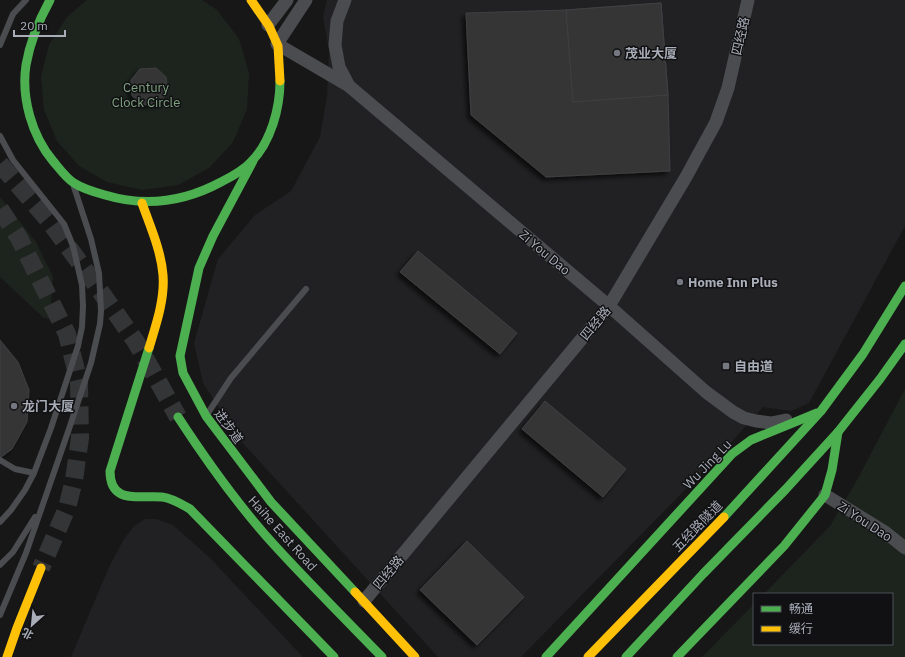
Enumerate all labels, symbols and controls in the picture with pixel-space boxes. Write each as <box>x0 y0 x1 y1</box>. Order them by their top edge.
scale bar <box>14 12 65 38</box>
street label: 四经路 <box>728 15 753 57</box>
text: 20 m <box>20 18 48 33</box>
place label: 茂业大厦 <box>625 45 677 62</box>
marker: 茂业大厦 <box>612 48 622 58</box>
park label: Century Clock Circle <box>112 79 180 111</box>
street label: Zi You Dao <box>516 226 574 279</box>
place label: Home Inn Plus <box>688 274 778 291</box>
marker: Home Inn Plus <box>675 277 685 287</box>
street label: 四经路 <box>577 303 614 344</box>
place label: 自由道 <box>734 358 773 375</box>
marker: 自由道 <box>721 361 731 371</box>
place label: 龙门大厦 <box>22 398 74 415</box>
marker: 龙门大厦 <box>9 401 19 411</box>
street label: 进步道 <box>210 406 247 447</box>
street label: Wu Jing Lu <box>679 436 735 493</box>
street label: Haihe East Road <box>244 492 321 574</box>
street label: 五经路隧道 <box>669 497 726 556</box>
street label: Zi You Dao <box>834 498 895 545</box>
street label: 四经路 <box>369 552 407 593</box>
legend <box>753 593 893 645</box>
text: 畅通 <box>789 601 813 616</box>
north arrow <box>12 605 52 645</box>
text: 缓行 <box>789 621 813 636</box>
text: 北 <box>19 625 36 643</box>

